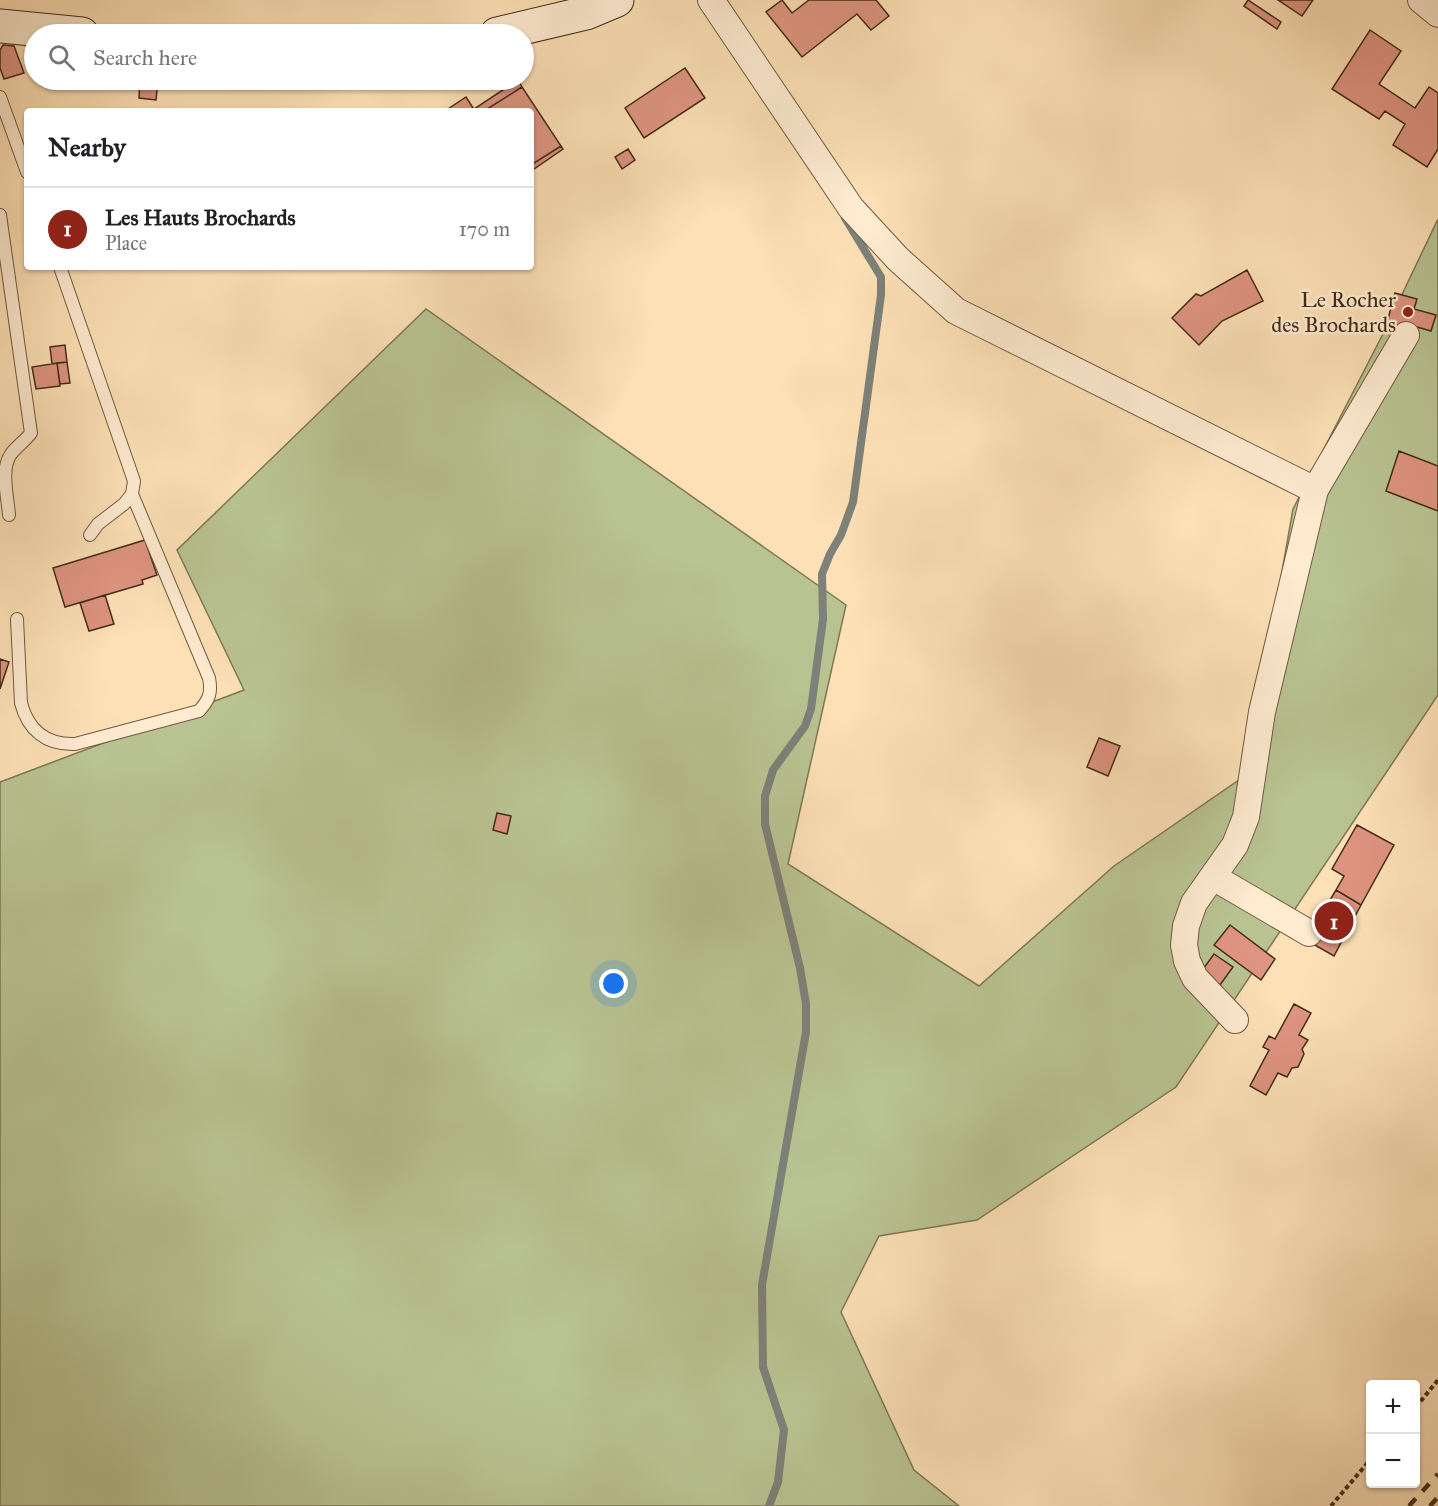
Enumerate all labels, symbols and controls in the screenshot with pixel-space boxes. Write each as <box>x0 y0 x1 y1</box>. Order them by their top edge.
search box <box>24 24 534 90</box>
icon: search <box>45 41 78 74</box>
text: Search here <box>93 44 197 71</box>
text: Nearby <box>48 131 126 163</box>
text: Les Hauts Brochards <box>105 204 296 231</box>
text: 1 <box>64 217 71 241</box>
text: 170 m <box>459 217 510 241</box>
text: Place <box>105 231 147 255</box>
place label: Le Rocher des Brochards <box>1271 286 1397 338</box>
marker: Le Rocher des Brochards <box>1401 305 1415 319</box>
pin: 1 <box>1314 898 1354 944</box>
your location <box>599 969 628 998</box>
map controls <box>1366 1380 1420 1488</box>
button: + <box>1366 1380 1420 1434</box>
button: − <box>1366 1434 1420 1488</box>

